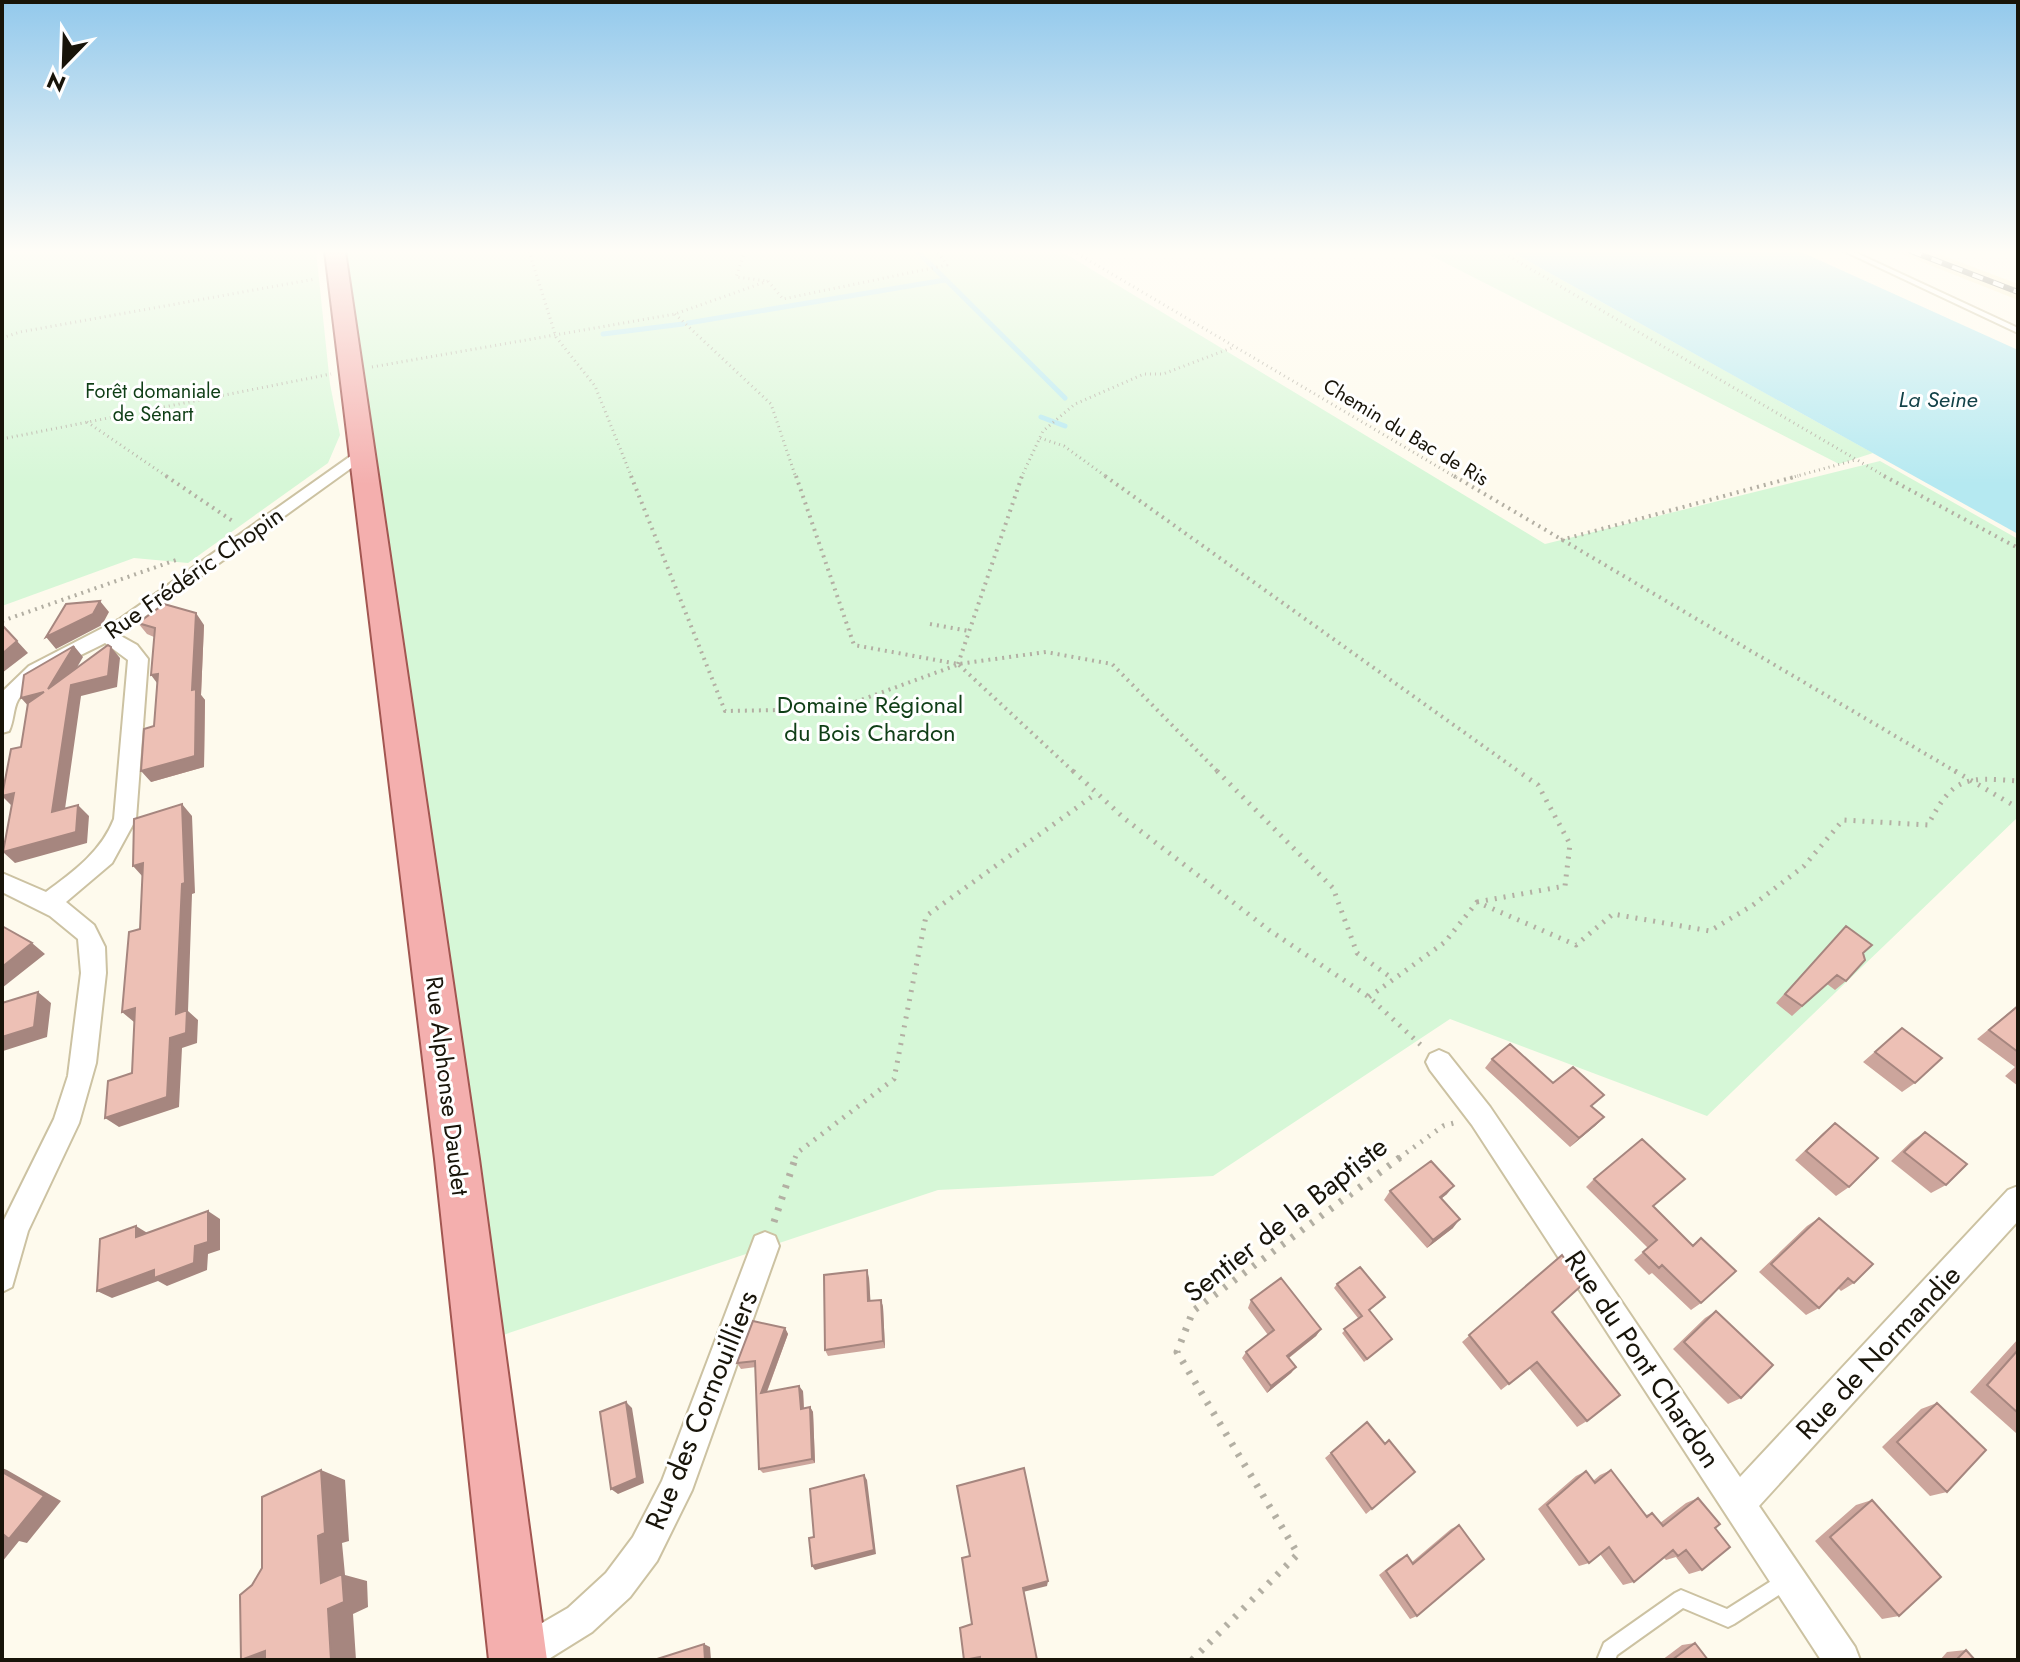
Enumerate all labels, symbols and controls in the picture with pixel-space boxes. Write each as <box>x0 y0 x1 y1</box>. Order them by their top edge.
north arrow <box>24 24 104 104</box>
text: N <box>42 64 70 101</box>
street label: Chemin du Bac de Ris <box>1318 372 1494 493</box>
park label: Forêt domaniale de Sénart <box>85 377 221 429</box>
water label: La Seine <box>1899 383 1977 415</box>
street label: Rue Frédéric Chopin <box>97 498 290 647</box>
park label: Domaine Régional du Bois Chardon <box>777 687 963 750</box>
street label: Rue Alphonse Daudet <box>417 974 478 1198</box>
street label: Sentier de la Baptiste <box>1174 1126 1396 1312</box>
street label: Rue du Pont Chardon <box>1554 1242 1731 1476</box>
street label: Rue de Normandie <box>1786 1256 1971 1449</box>
street label: Rue des Cornouilliers <box>635 1284 768 1536</box>

